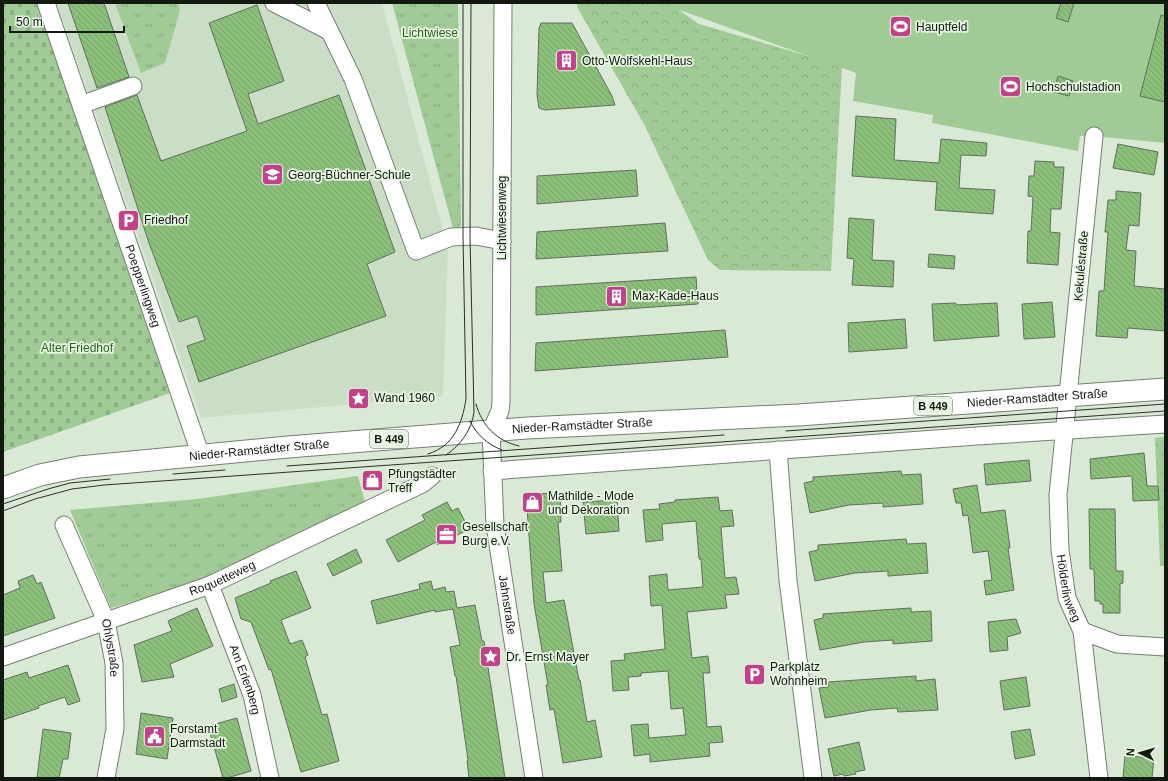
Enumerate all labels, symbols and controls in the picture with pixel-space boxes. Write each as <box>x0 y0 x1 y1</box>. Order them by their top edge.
scale bar <box>10 8 124 34</box>
sports icon: Hauptfeld <box>887 14 913 40</box>
text: 50 m <box>16 15 43 29</box>
place label: Hauptfeld <box>916 20 967 34</box>
park label: Lichtwiese <box>402 26 458 40</box>
building icon: Otto-Wolfskehl-Haus <box>553 48 579 74</box>
place label: Otto-Wolfskehl-Haus <box>582 54 692 68</box>
sports icon: Hochschulstadion <box>997 74 1023 100</box>
place label: Hochschulstadion <box>1026 80 1121 94</box>
school or university icon: Georg-Büchner-Schule <box>259 162 285 188</box>
place label: Georg-Büchner-Schule <box>288 168 411 182</box>
street label: Lichtwiesenweg <box>495 176 509 260</box>
parking icon: Friedhof <box>115 207 141 233</box>
place label: Friedhof <box>144 213 189 227</box>
street label: Kekuléstraße <box>1071 230 1091 302</box>
street label: Poepperlingweg <box>122 243 163 329</box>
building icon: Max-Kade-Haus <box>604 283 630 309</box>
place label: Max-Kade-Haus <box>632 289 719 303</box>
park label: Alter Friedhof <box>41 341 114 355</box>
place icon: Wand 1960 <box>346 385 372 411</box>
street label: Nieder-Ramstädter Straße <box>967 386 1108 410</box>
place label: Wand 1960 <box>374 391 435 405</box>
road number: B 449 <box>914 397 952 415</box>
street label: Nieder-Ramstädter Straße <box>511 415 653 436</box>
road number: B 449 <box>370 430 408 448</box>
street label: Nieder-Ramstädter Straße <box>188 437 330 463</box>
place label: Pfungstädter Treff <box>388 467 456 495</box>
shop icon: Pfungstädter Treff <box>360 468 386 494</box>
place label: Mathilde - Mode und Dekoration <box>548 489 634 517</box>
shop icon: Mathilde - Mode und Dekoration <box>519 490 545 516</box>
place label: Gesellschaft Burg e.V. <box>462 520 529 548</box>
office icon: Gesellschaft Burg e.V. <box>434 521 460 547</box>
street label: Hölderlinweg <box>1054 553 1084 624</box>
street label: Roquetteweg <box>187 557 257 599</box>
street label: Jahnstraße <box>496 574 519 636</box>
street label: Ohlystraße <box>99 618 121 677</box>
street label: Am Erlenberg <box>226 643 263 716</box>
place icon: Dr. Ernst Mayer <box>477 644 503 670</box>
place label: Dr. Ernst Mayer <box>506 650 589 664</box>
place label: Parkplatz Wohnheim <box>770 660 827 688</box>
parking icon: Parkplatz Wohnheim <box>742 661 768 687</box>
place label: Forstamt Darmstadt <box>170 722 226 750</box>
public building icon: Forstamt Darmstadt <box>141 723 167 749</box>
north arrow <box>1120 733 1160 773</box>
text: N <box>1124 748 1136 757</box>

